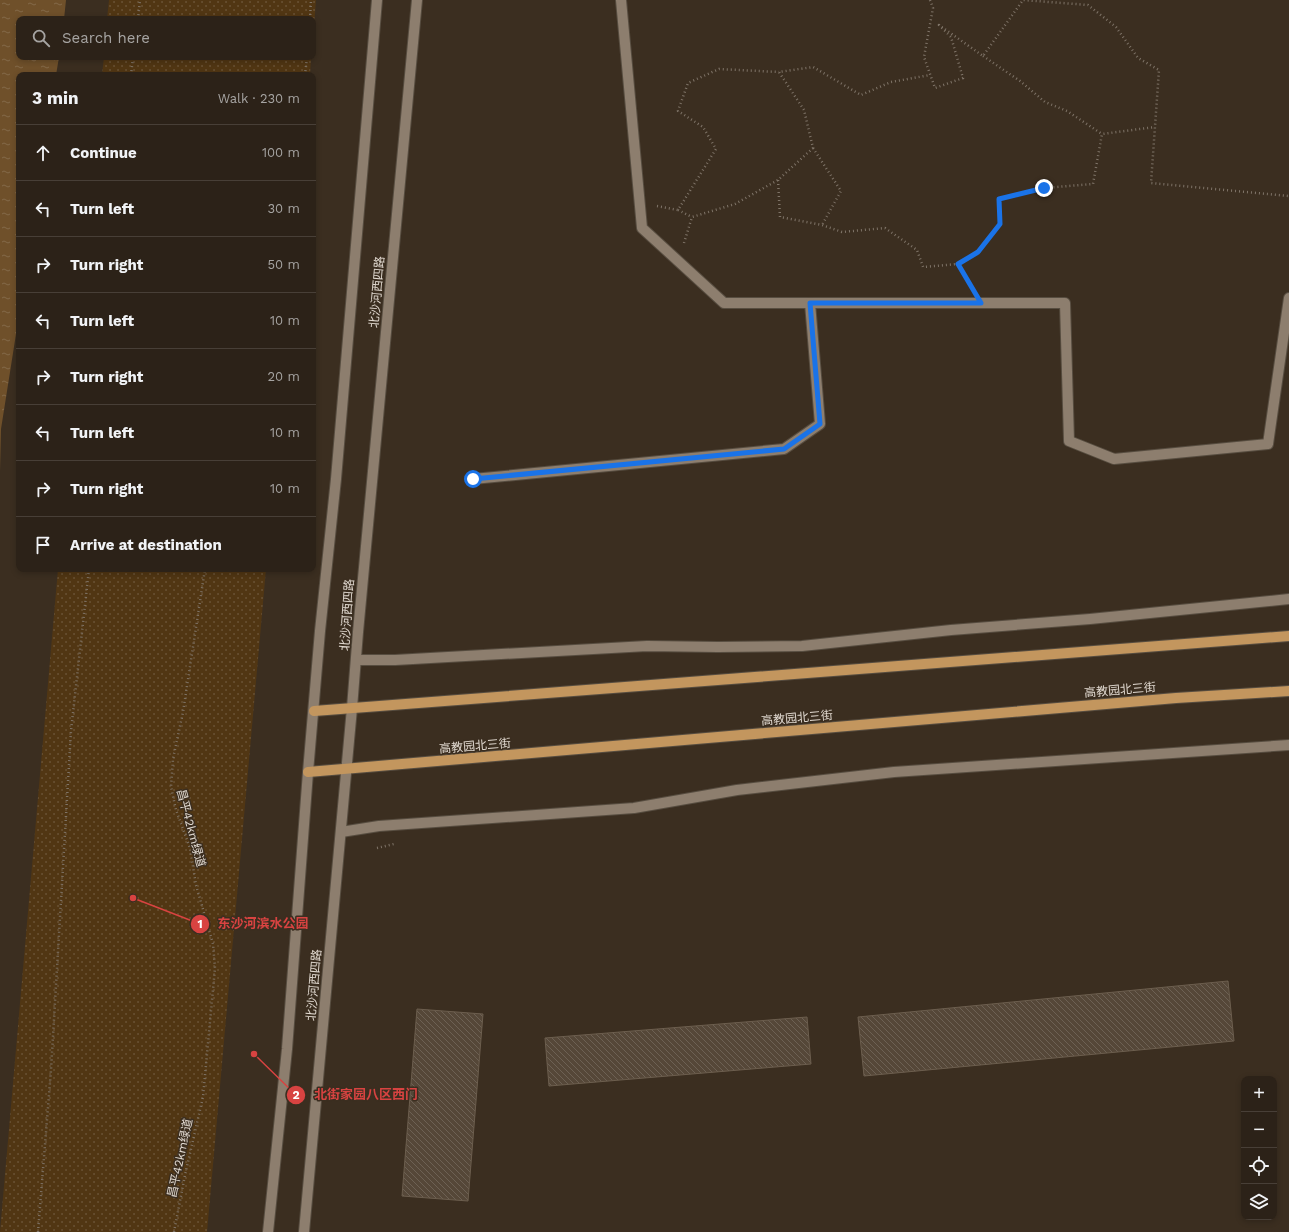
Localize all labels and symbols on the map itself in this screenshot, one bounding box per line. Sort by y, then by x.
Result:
route end [1035,179,1053,197]
street label: 北沙河西四路 [367,256,387,328]
route start [464,470,482,488]
street label: 北沙河西四路 [338,579,356,651]
street label: 高教园北三街 [1084,680,1156,700]
street label: 高教园北三街 [761,708,833,728]
street label: 高教园北三街 [439,736,511,756]
street label: 昌平42km绿道 [174,787,208,869]
callout: 东沙河滨水公园 [190,911,317,936]
text: 东沙河滨水公园 [217,916,309,931]
text: 1 [197,917,203,931]
street label: 北沙河西四路 [304,949,324,1021]
callout: 北街家园八区西门 [286,1082,426,1107]
text: 北街家园八区西门 [314,1087,418,1102]
text: 2 [292,1088,300,1102]
street label: 昌平42km绿道 [165,1117,195,1199]

